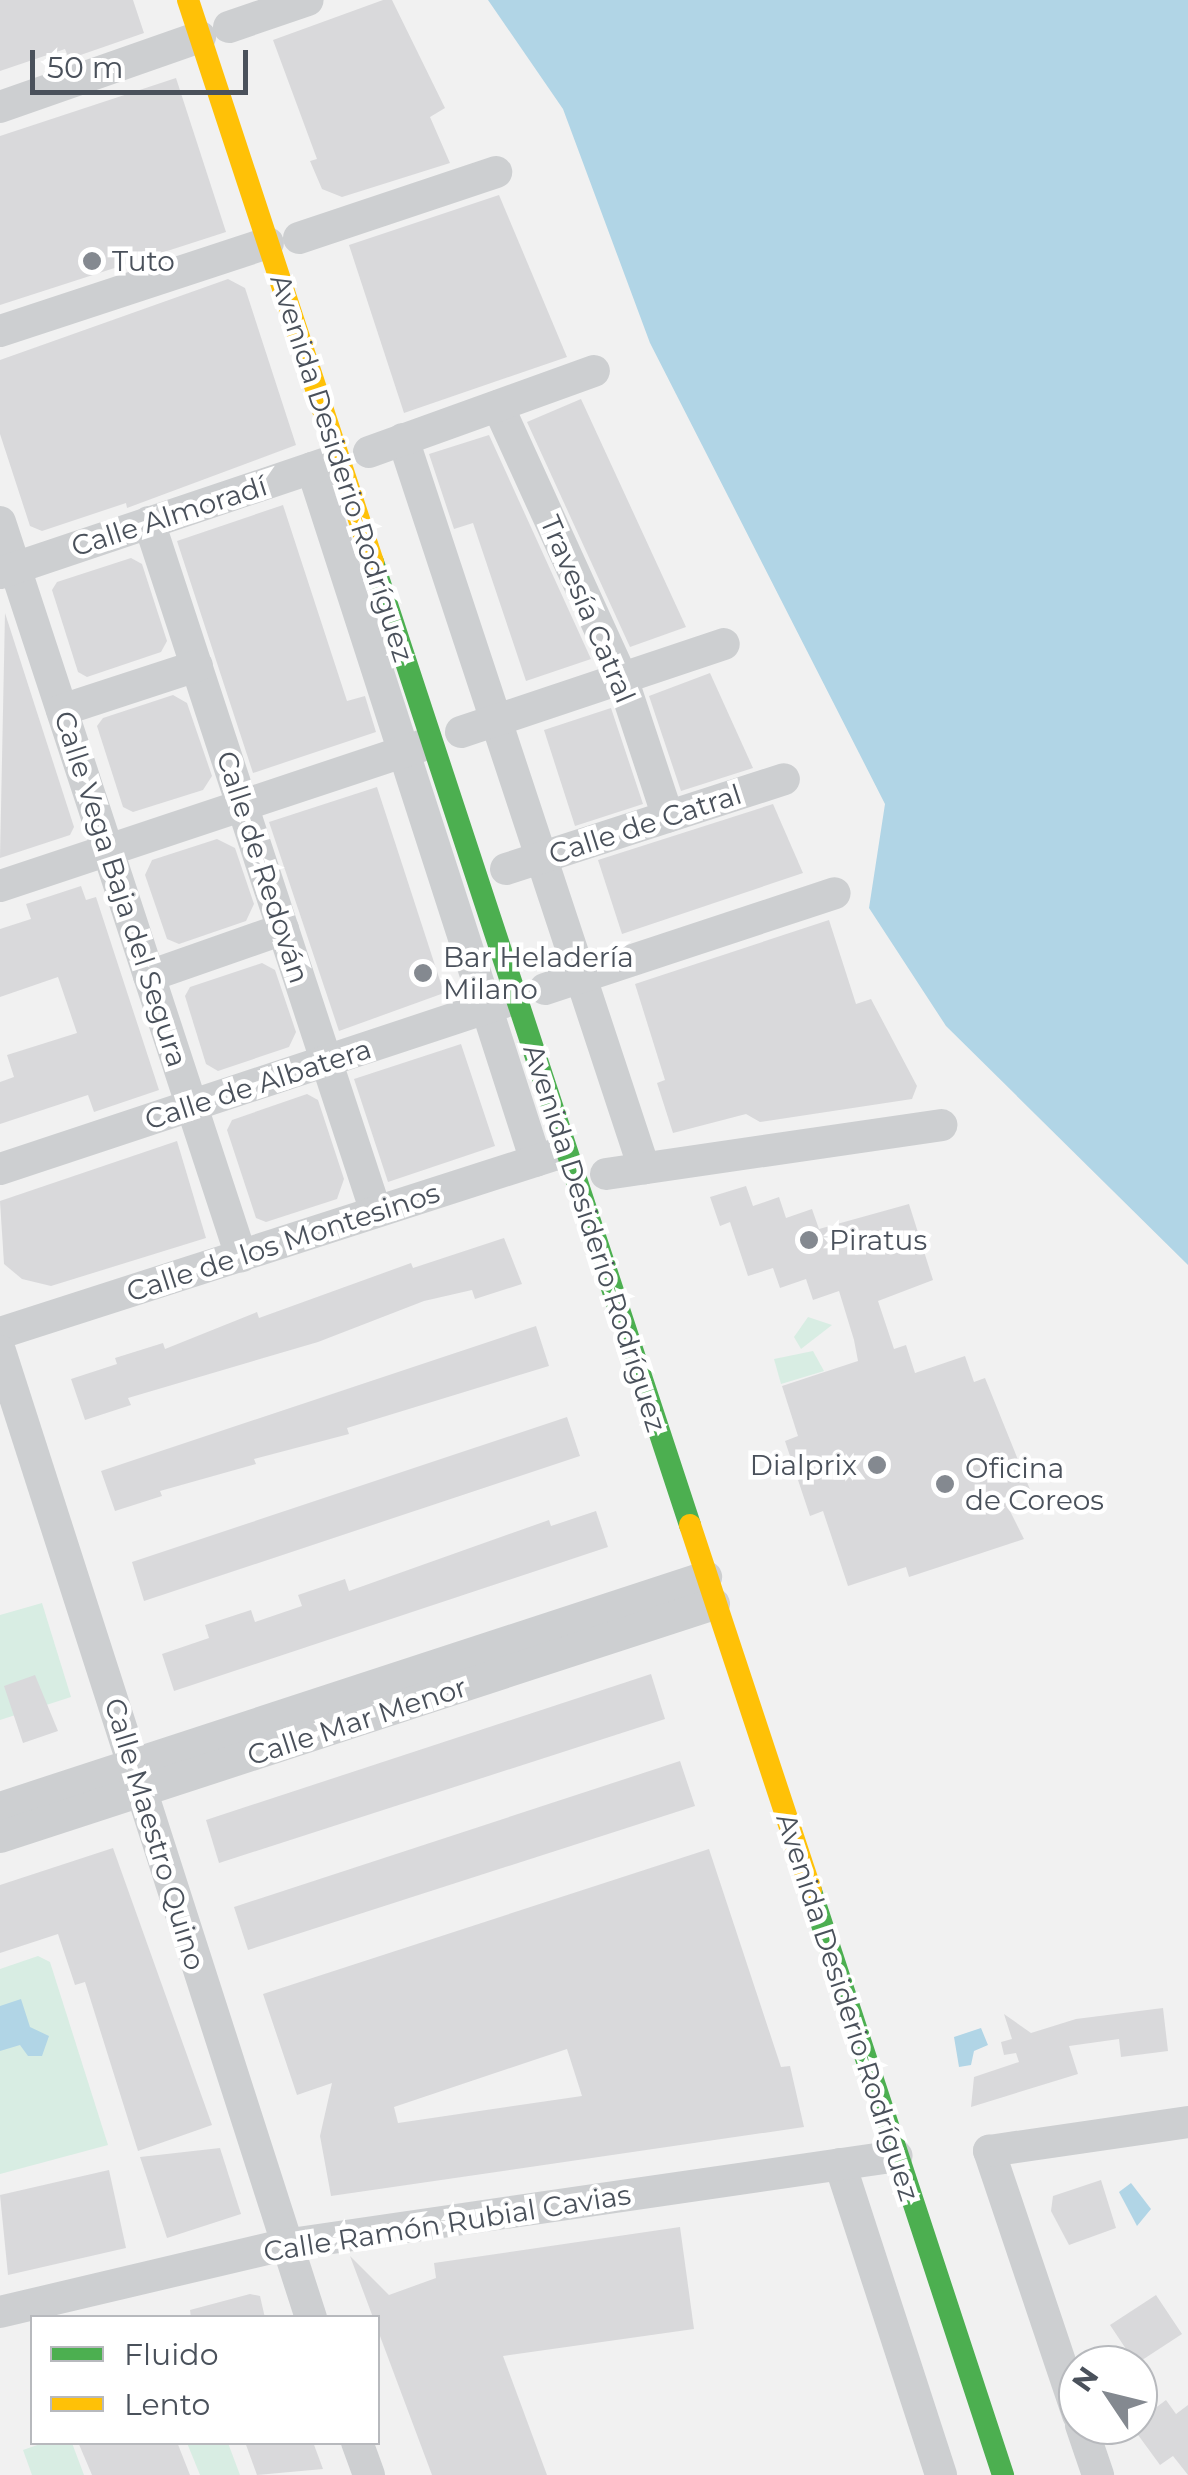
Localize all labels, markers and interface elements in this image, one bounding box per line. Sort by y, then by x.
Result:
scale bar [35,30,252,92]
text: 50 m [47,49,124,86]
place label: Tuto [112,244,175,278]
marker: Tuto [81,250,103,272]
street label: Avenida Desiderio Rodríguez [263,270,421,666]
street label: Calle Almoradí [67,469,271,563]
street label: Travesía Catral [533,510,643,708]
street label: Calle Vega Baja del Segura [48,707,194,1071]
street label: Calle de Redován [210,747,316,987]
street label: Calle de Catral [545,777,745,871]
place label: Bar Heladería Milano [443,940,634,1006]
marker: Bar Heladería Milano [412,962,434,984]
street label: Calle de Albatera [141,1032,375,1136]
street label: Avenida Desiderio Rodríguez [516,1040,674,1436]
street label: Calle de los Montesinos [122,1175,444,1309]
place label: Piratus [829,1223,927,1257]
marker: Piratus [798,1229,820,1251]
place label: Dialprix [750,1448,857,1482]
place label: Oficina de Coreos [965,1451,1104,1517]
marker: Dialprix [866,1454,888,1476]
marker: Oficina de Coreos [934,1473,956,1495]
street label: Calle Mar Menor [243,1670,471,1772]
street label: Calle Maestro Quino [98,1694,212,1974]
street label: Avenida Desiderio Rodríguez [769,1809,927,2205]
street label: Calle Ramón Rubial Cavias [261,2177,633,2269]
legend [30,2315,380,2445]
text: Fluido [124,2336,218,2373]
north arrow [1058,2345,1158,2445]
text: N [1065,2360,1105,2398]
text: Lento [124,2386,210,2423]

